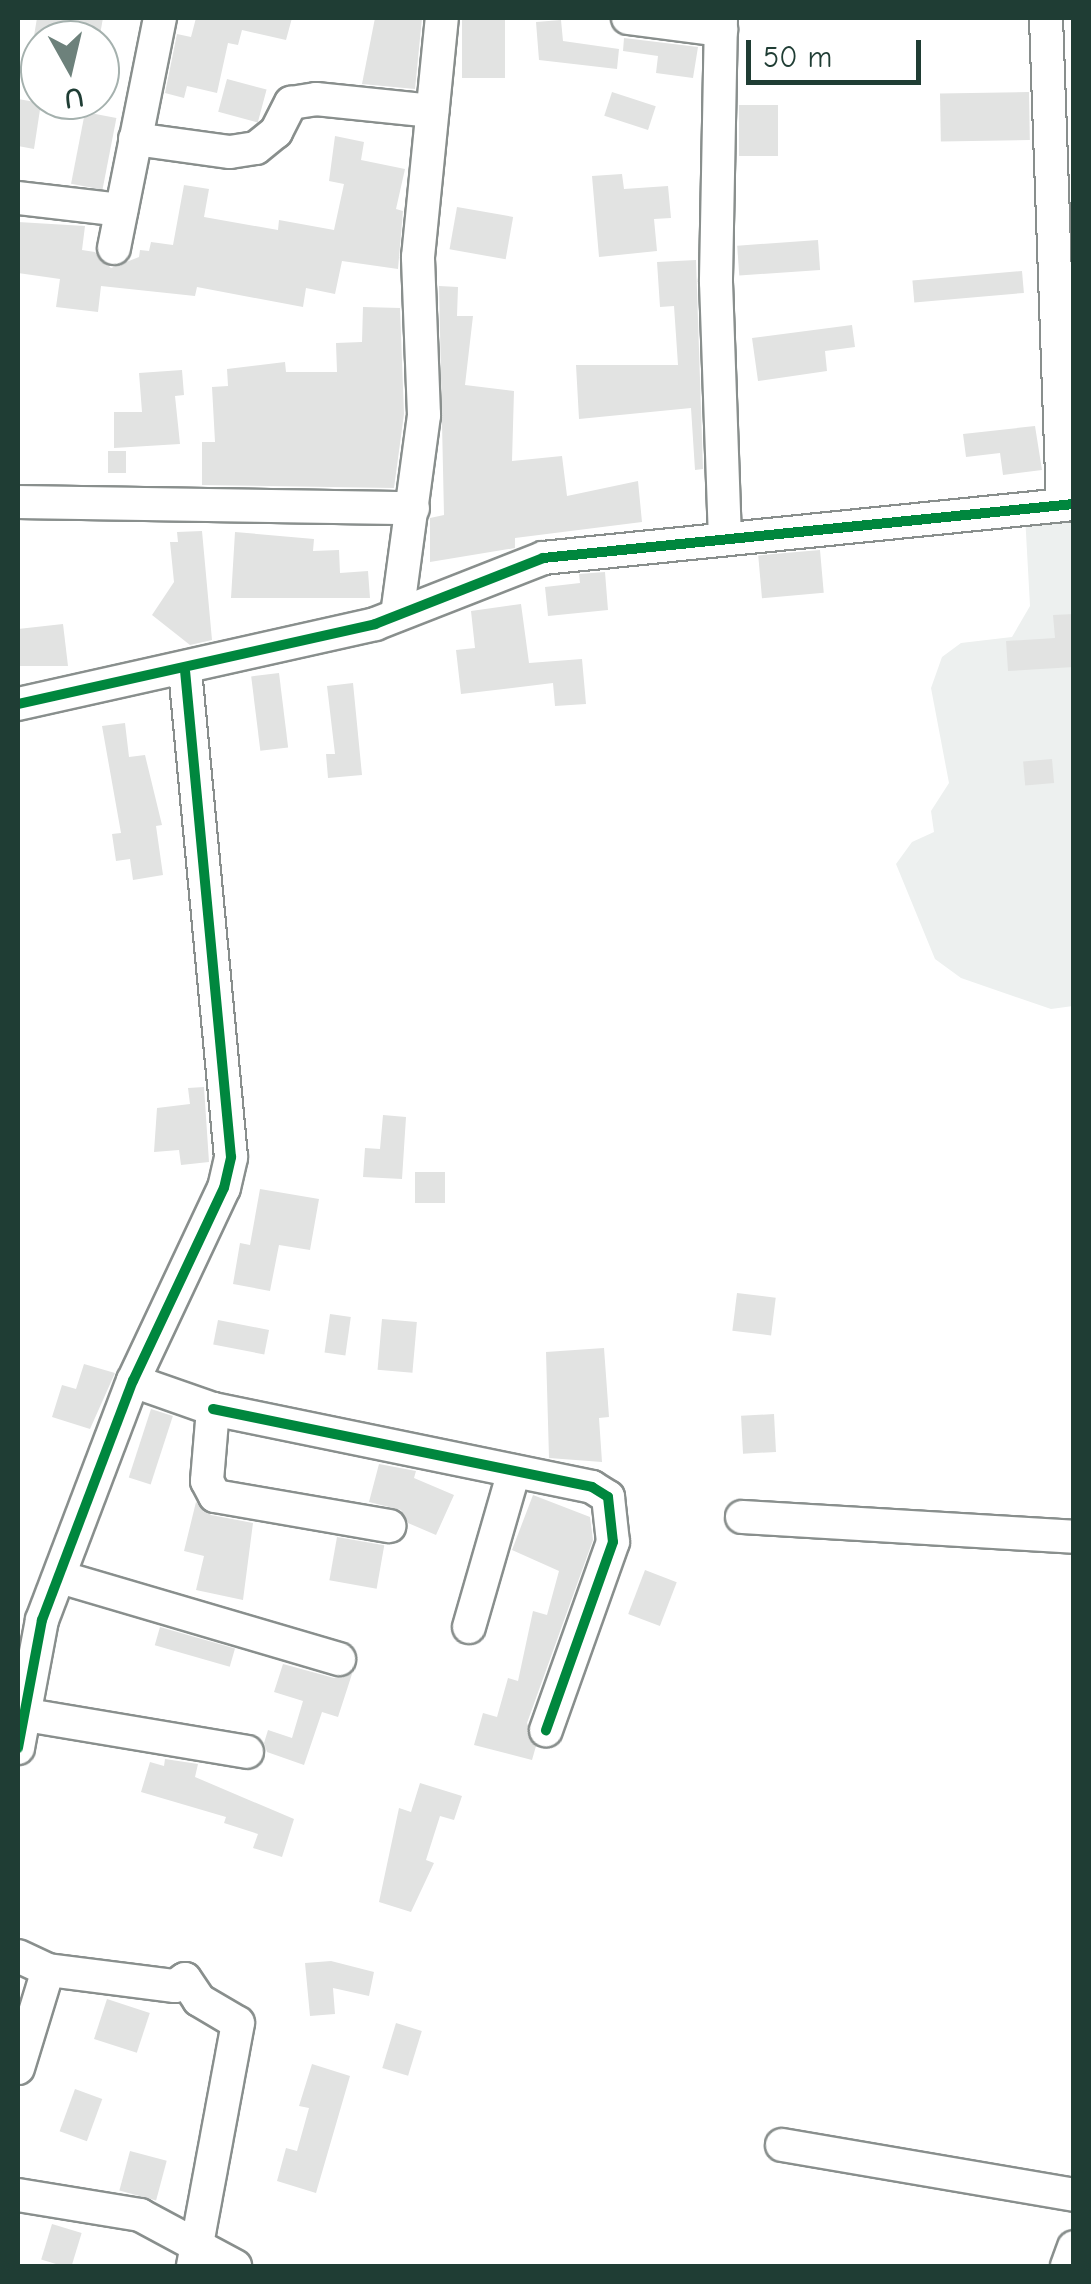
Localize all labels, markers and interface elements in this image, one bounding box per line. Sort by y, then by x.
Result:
north arrow [20,20,120,120]
scale bar [751,20,926,82]
text: 50 m [763,40,832,75]
text: U [62,81,85,115]

